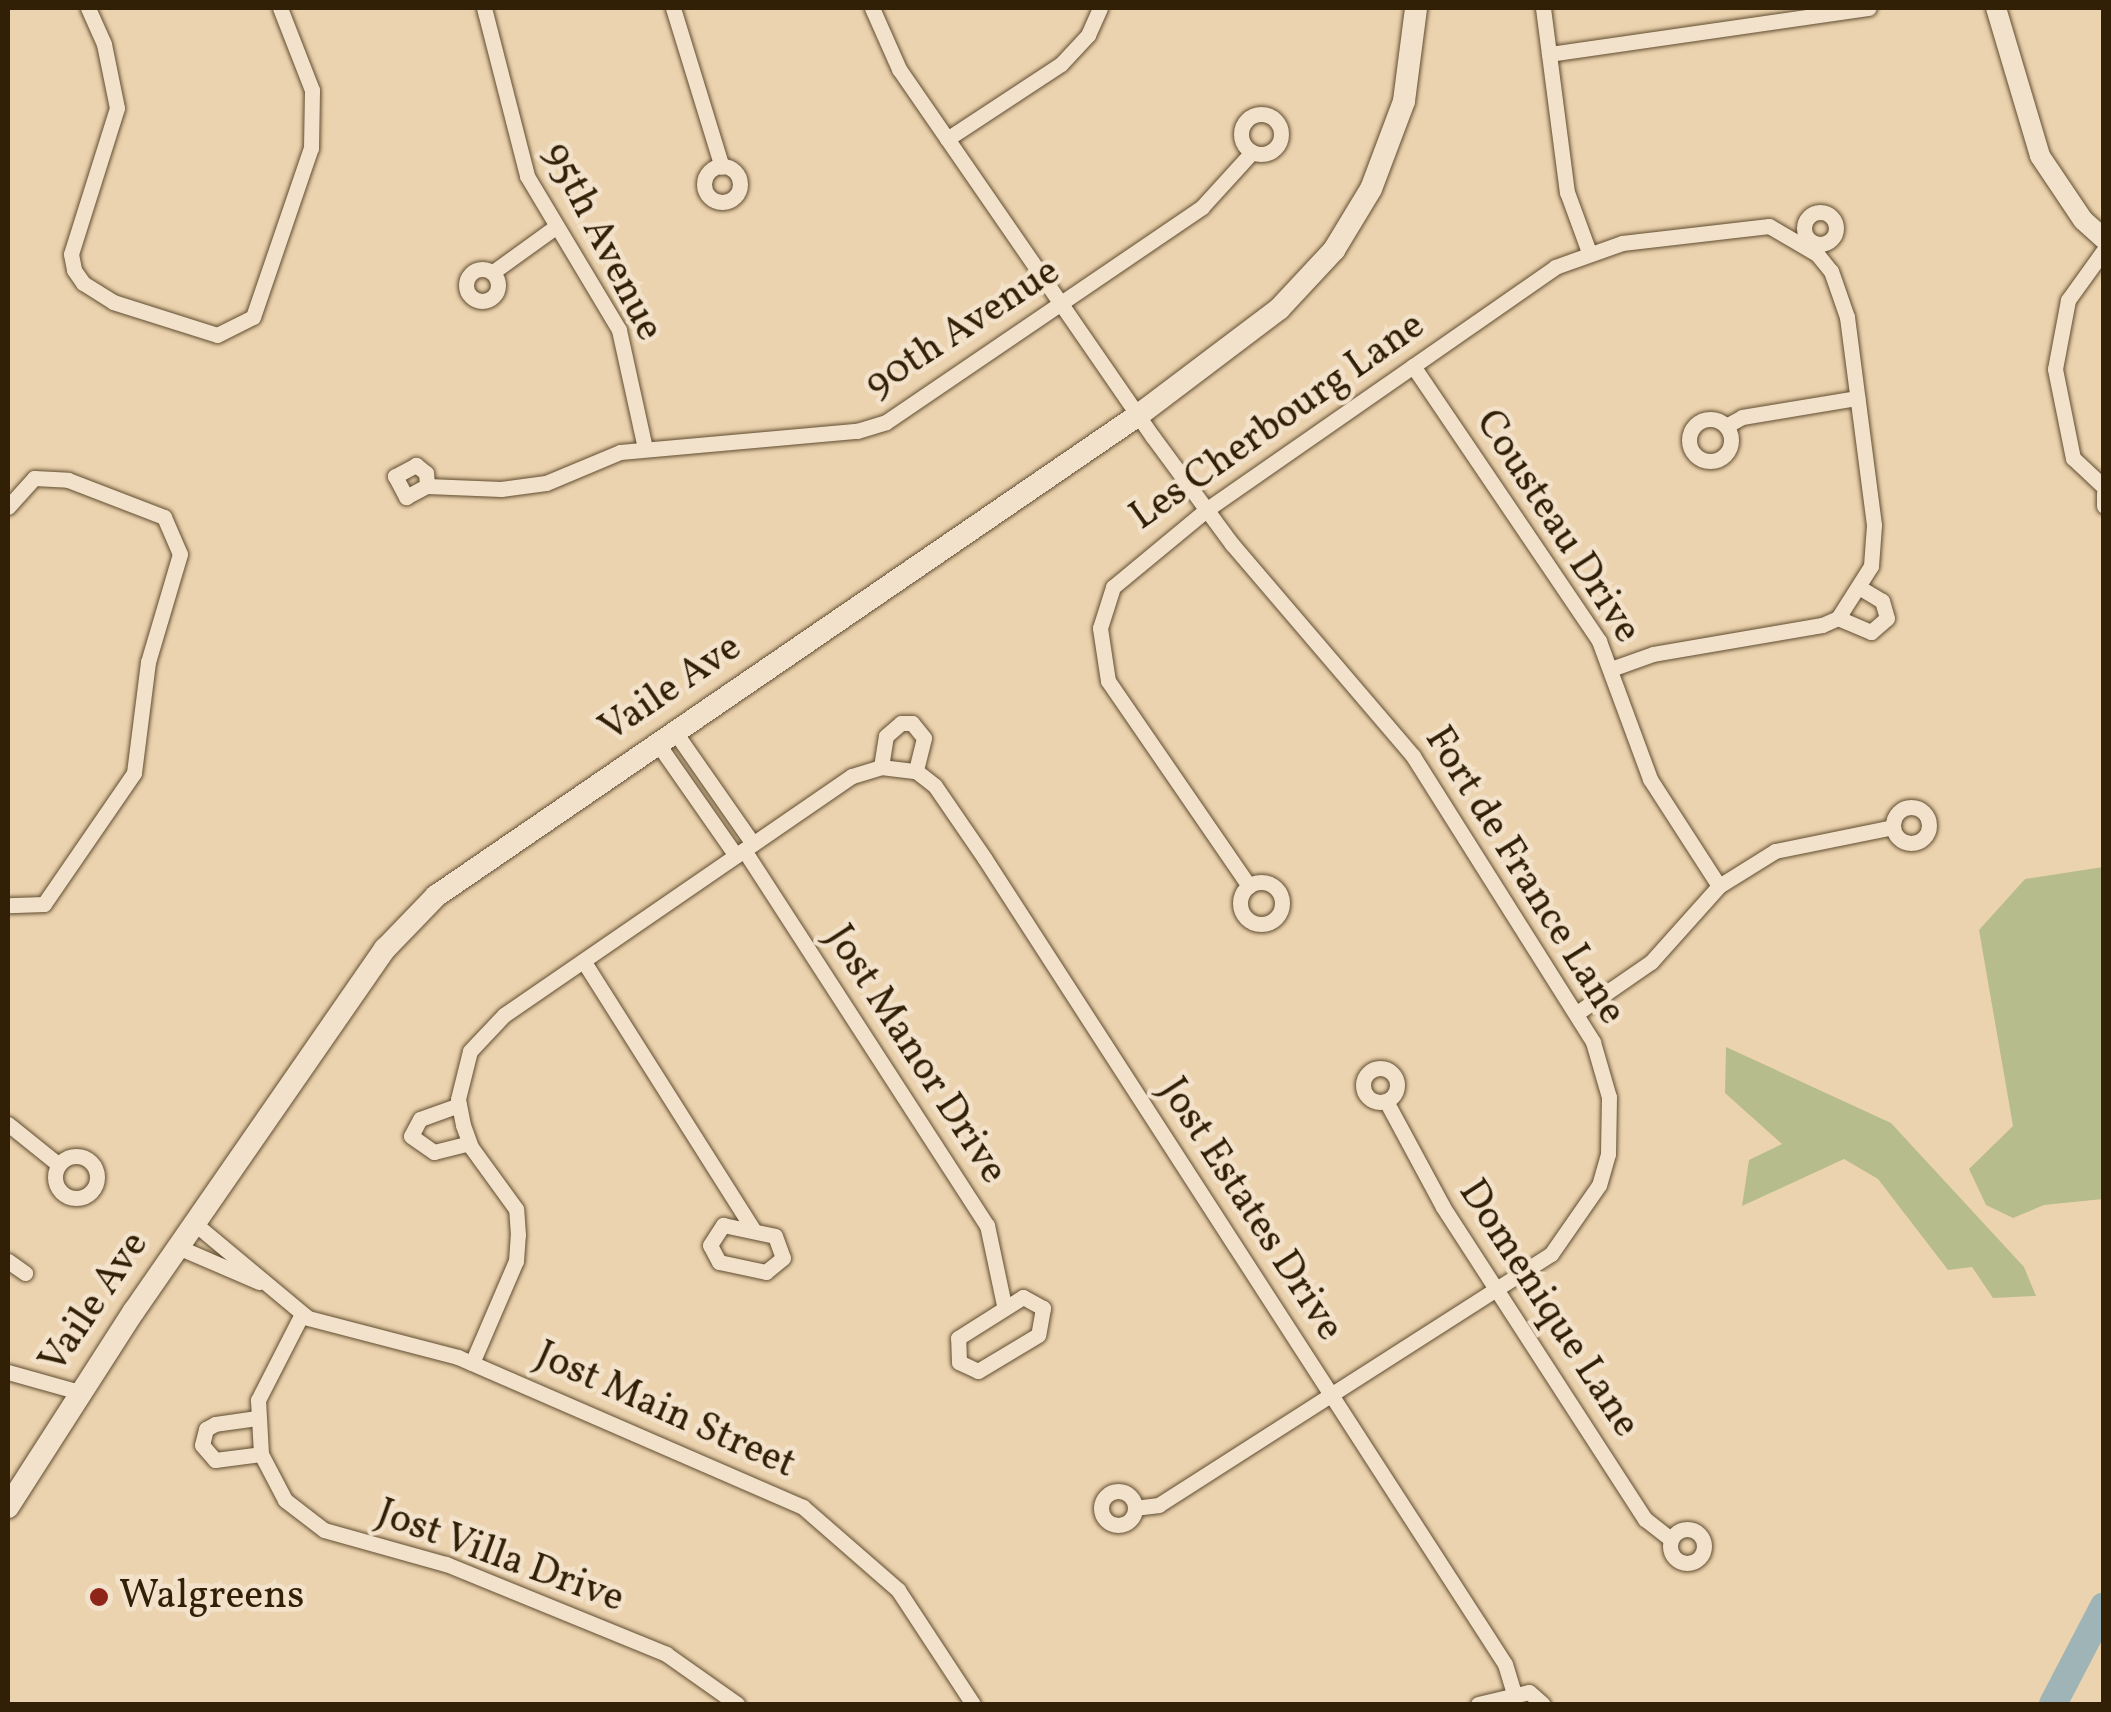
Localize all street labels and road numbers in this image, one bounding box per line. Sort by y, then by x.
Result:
street label: 95th Avenue [532,135,672,349]
street label: 90th Avenue [857,248,1069,410]
street label: Les Cherbourg Lane [1122,302,1434,542]
street label: Cousteau Drive [1464,402,1650,652]
street label: Vaile Ave [591,624,751,754]
street label: Fort de France Lane [1413,718,1635,1034]
street label: Jost Manor Drive [814,917,1016,1193]
street label: Jost Estates Drive [1147,1070,1353,1350]
street label: Domenique Lane [1447,1171,1649,1447]
street label: Vaile Ave [30,1223,160,1383]
street label: Jost Main Street [528,1332,802,1490]
street label: Jost Villa Drive [369,1490,631,1624]

